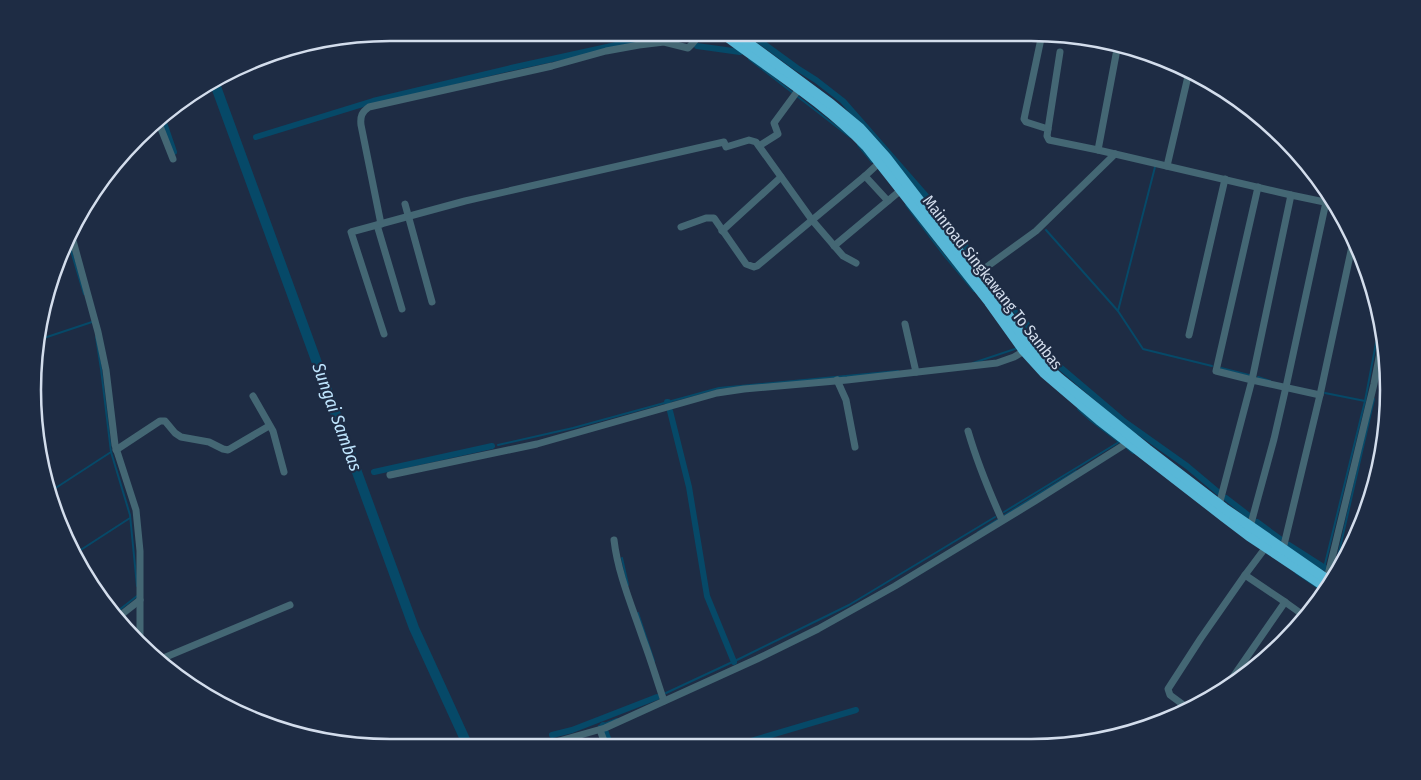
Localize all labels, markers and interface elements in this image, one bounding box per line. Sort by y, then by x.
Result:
street label: Mainroad Singkawang To Sambas [919,191,1067,373]
water label: Sungai Sambas [307,359,367,474]

